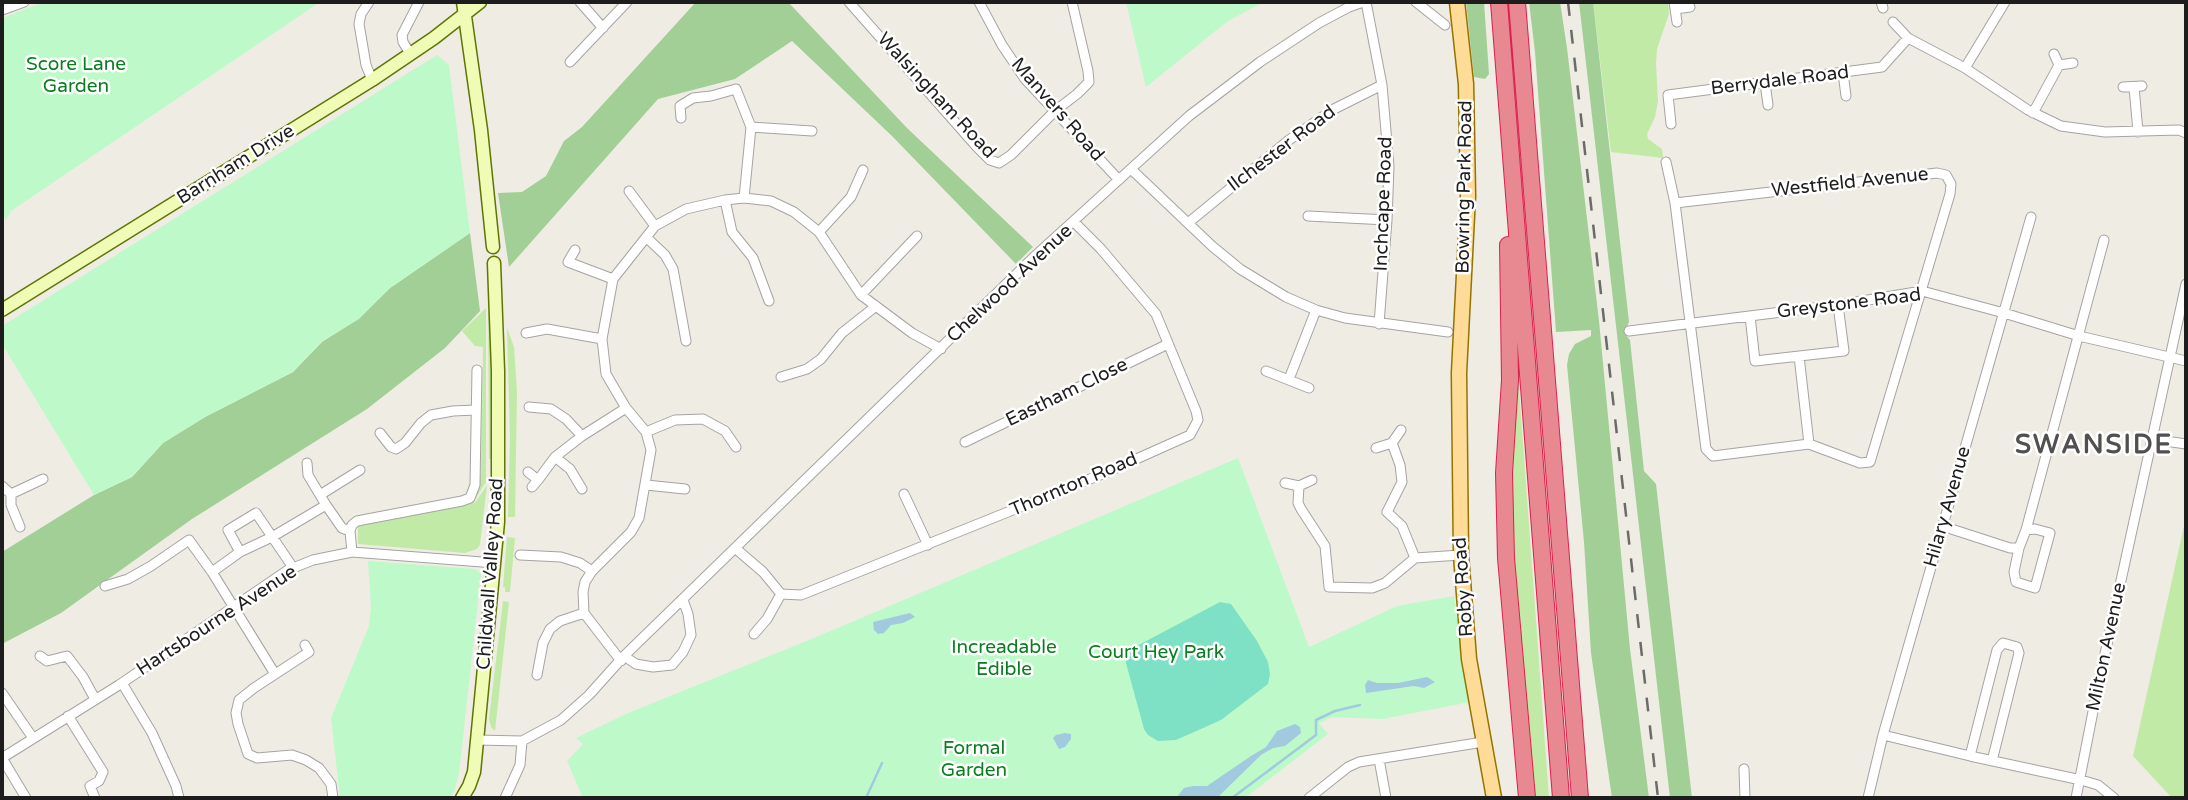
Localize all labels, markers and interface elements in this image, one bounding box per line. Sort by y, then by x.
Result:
street label: Walsingham Road [872,28,1000,164]
street label: Manvers Road [1006,53,1108,167]
park label: Score Lane Garden [26,54,126,98]
street label: Berrydale Road [1709,61,1851,101]
street label: Bowring Park Road [1452,100,1478,274]
street label: Ilchester Road [1224,101,1340,197]
street label: Barnham Drive [173,120,299,210]
street label: Inchcape Road [1370,136,1398,272]
street label: Westfield Avenue [1770,163,1930,203]
street label: Chelwood Avenue [943,220,1077,348]
street label: Greystone Road [1776,284,1922,324]
street label: Eastham Close [1002,354,1132,432]
district label: SWANSIDE [2016,430,2172,462]
street label: Hilary Avenue [1920,444,1976,570]
street label: Thornton Road [1007,448,1141,522]
street label: Childwall Valley Road [473,477,509,671]
street label: Roby Road [1449,536,1479,638]
street label: Hartsbourne Avenue [133,561,301,681]
street label: Milton Avenue [2082,581,2132,713]
park label: Increadable Edible [951,637,1057,681]
park label: Court Hey Park [1088,642,1224,664]
park label: Formal Garden [941,738,1007,782]

